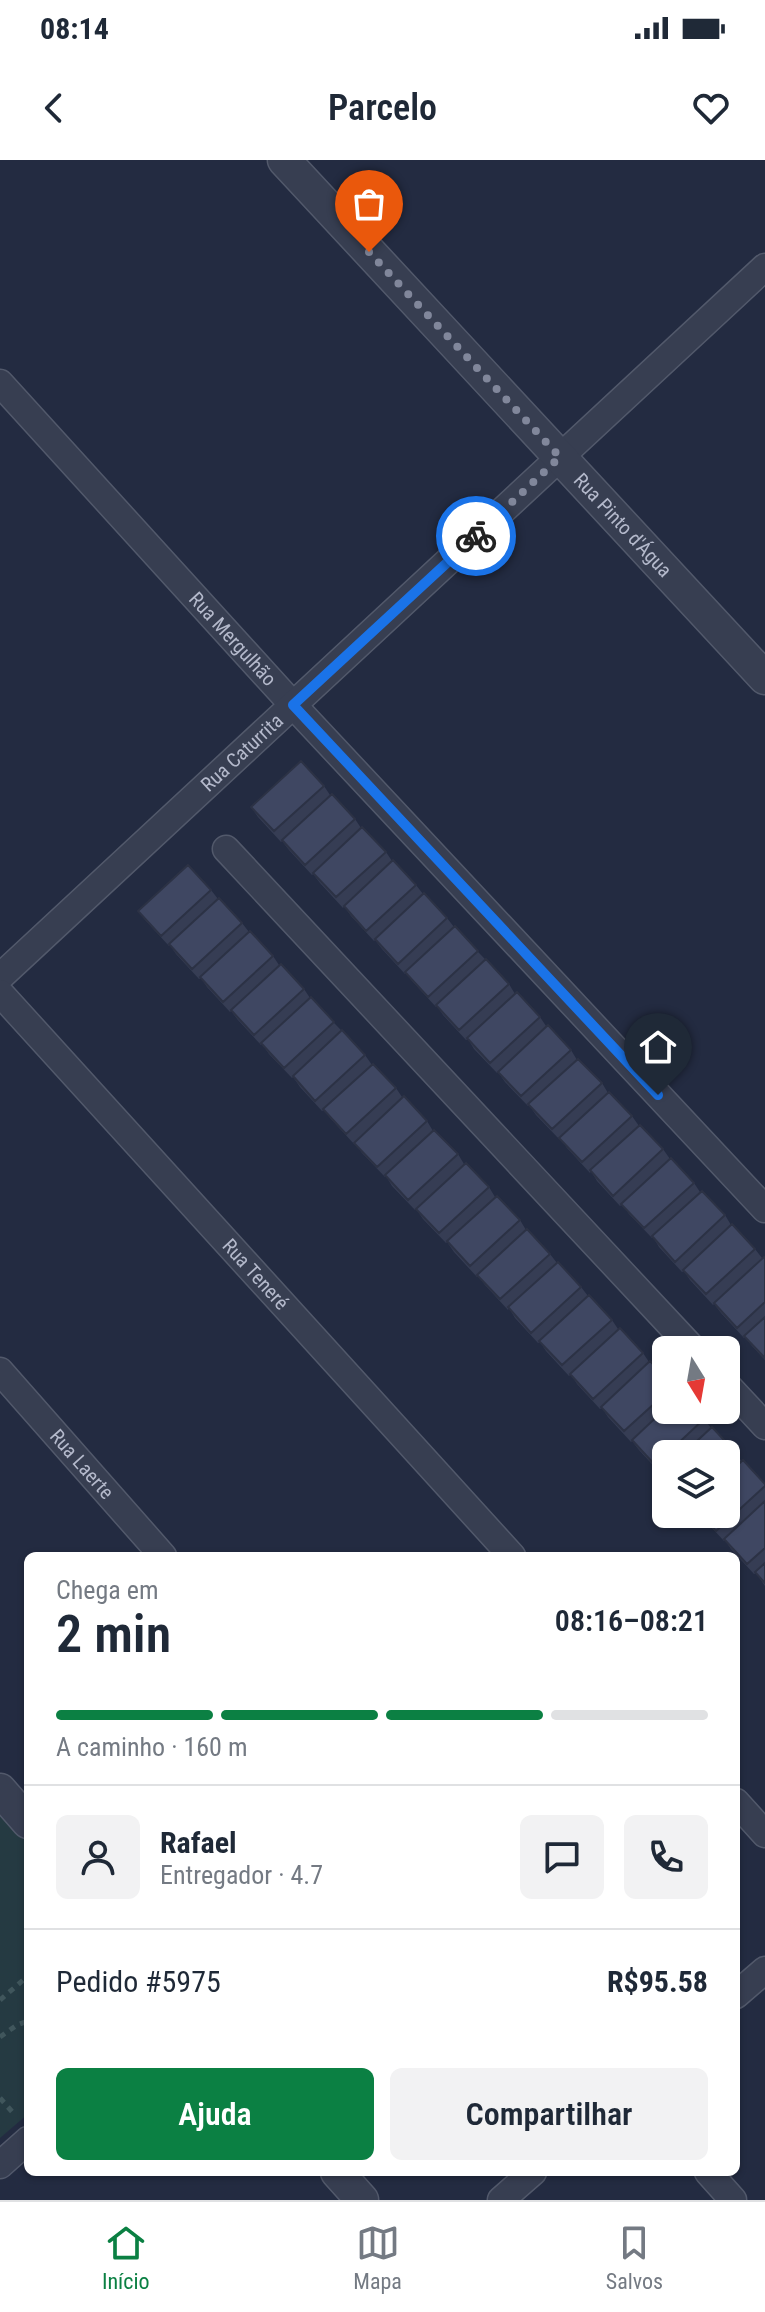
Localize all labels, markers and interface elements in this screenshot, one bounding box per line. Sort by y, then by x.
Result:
text: 08:14 [40,11,109,46]
icon: back [32,86,76,130]
icon: heart [689,86,733,130]
text: Parcelo [328,87,437,129]
pin [335,170,403,252]
icon: bag [347,182,391,226]
street label: Rua Pinto d'Água [569,468,677,582]
courier [436,496,516,576]
icon: bike [454,514,498,558]
street label: Rua Mergulhão [184,587,282,691]
street label: Rua Caturrita [196,709,288,796]
pin [624,1013,692,1095]
icon: home [636,1025,680,1069]
street label: Rua Teneré [217,1234,294,1314]
north arrow [652,1336,740,1424]
map controls [652,1336,740,1528]
street label: Rua Laerte [45,1424,119,1504]
button: layers [652,1440,740,1528]
text: Chega em [56,1575,159,1605]
text: 08:16–08:21 [555,1603,708,1638]
text: 2 min [56,1604,171,1665]
text: A caminho · 160 m [56,1732,247,1762]
button: person [56,1815,140,1899]
button: chat [520,1815,604,1899]
button: phone [624,1815,708,1899]
text: Rafael [160,1825,237,1860]
text: Entregador · 4.7 [160,1860,323,1890]
text: Pedido #5975 [56,1964,221,1999]
text: R$95.58 [607,1964,708,1999]
button: Ajuda [56,2068,374,2160]
button: Compartilhar [390,2068,708,2160]
tab: Início [102,2221,150,2294]
tab: Mapa [353,2221,402,2294]
tab: Salvos [606,2221,663,2294]

